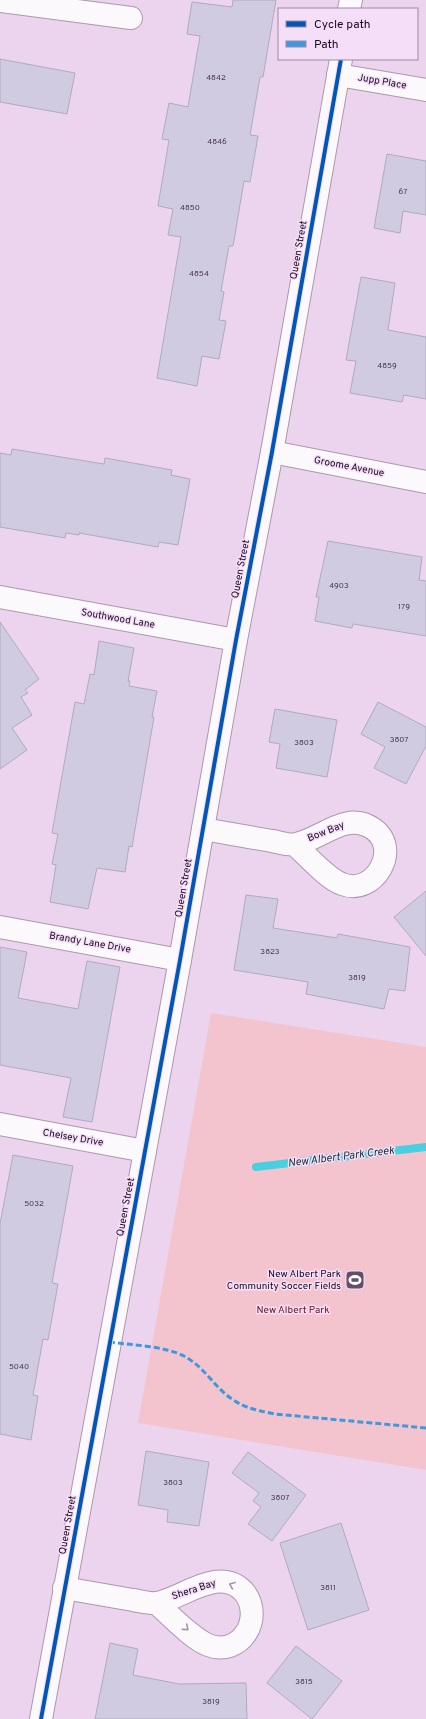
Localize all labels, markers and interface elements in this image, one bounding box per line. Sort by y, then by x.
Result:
legend [278,8,418,60]
text: Cycle path [314,17,371,33]
text: Path [314,37,339,53]
street label: Jupp Place [356,71,408,93]
house number: 4842 [206,73,226,83]
house number: 4846 [207,137,227,147]
house number: 67 [399,187,407,197]
house number: 4850 [180,203,200,213]
street label: Queen Street [287,219,311,280]
house number: 4854 [189,269,209,279]
house number: 4859 [377,361,397,371]
street label: Groome Avenue [313,454,385,480]
street label: Queen Street [229,538,253,599]
house number: 4903 [329,581,349,591]
house number: 179 [398,602,410,612]
street label: Southwood Lane [80,606,156,632]
house number: 3807 [390,735,408,745]
house number: 3803 [294,738,314,748]
street label: Bow Bay [306,819,346,845]
street label: Queen Street [172,857,196,918]
street label: Brandy Lane Drive [48,929,132,957]
house number: 3823 [260,947,280,957]
house number: 3819 [348,973,366,983]
street label: Chelsey Drive [42,1126,104,1150]
water label: New Albert Park Creek [287,1143,395,1170]
street label: Queen Street [114,1176,138,1237]
house number: 5032 [24,1199,44,1209]
place label: New Albert Park Community Soccer Fields [227,1268,341,1293]
sports icon: New Albert Park Community Soccer Fields [344,1269,366,1291]
park label: New Albert Park [257,1304,329,1317]
house number: 5040 [9,1362,29,1372]
house number: 3803 [163,1478,183,1488]
house number: 3807 [271,1493,289,1503]
street label: Queen Street [56,1494,80,1555]
street label: Shera Bay [170,1577,218,1603]
one-way arrow [228,1581,235,1589]
house number: 3811 [320,1583,336,1593]
one-way arrow [181,1624,188,1631]
house number: 3815 [295,1677,313,1687]
house number: 3819 [202,1697,220,1707]

